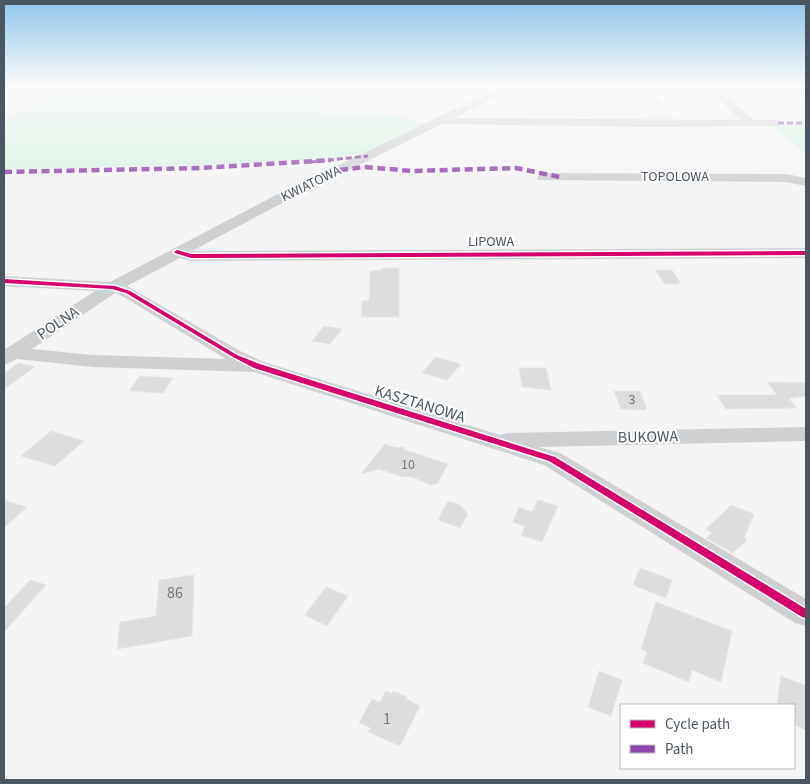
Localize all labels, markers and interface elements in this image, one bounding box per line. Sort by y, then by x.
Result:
street label: KWIATOWA [278,161,345,207]
street label: TOPOLOWA [641,167,709,187]
street label: LIPOWA [468,232,515,252]
street label: POLNA [33,301,84,345]
street label: KASZTANOWA [372,380,468,428]
house number: 3 [629,390,636,410]
street label: BUKOWA [618,425,679,449]
house number: 10 [401,455,415,475]
house number: 86 [167,582,183,604]
legend [620,704,795,769]
house number: 1 [383,708,391,730]
text: Cycle path [665,714,730,735]
text: Path [665,739,693,760]

